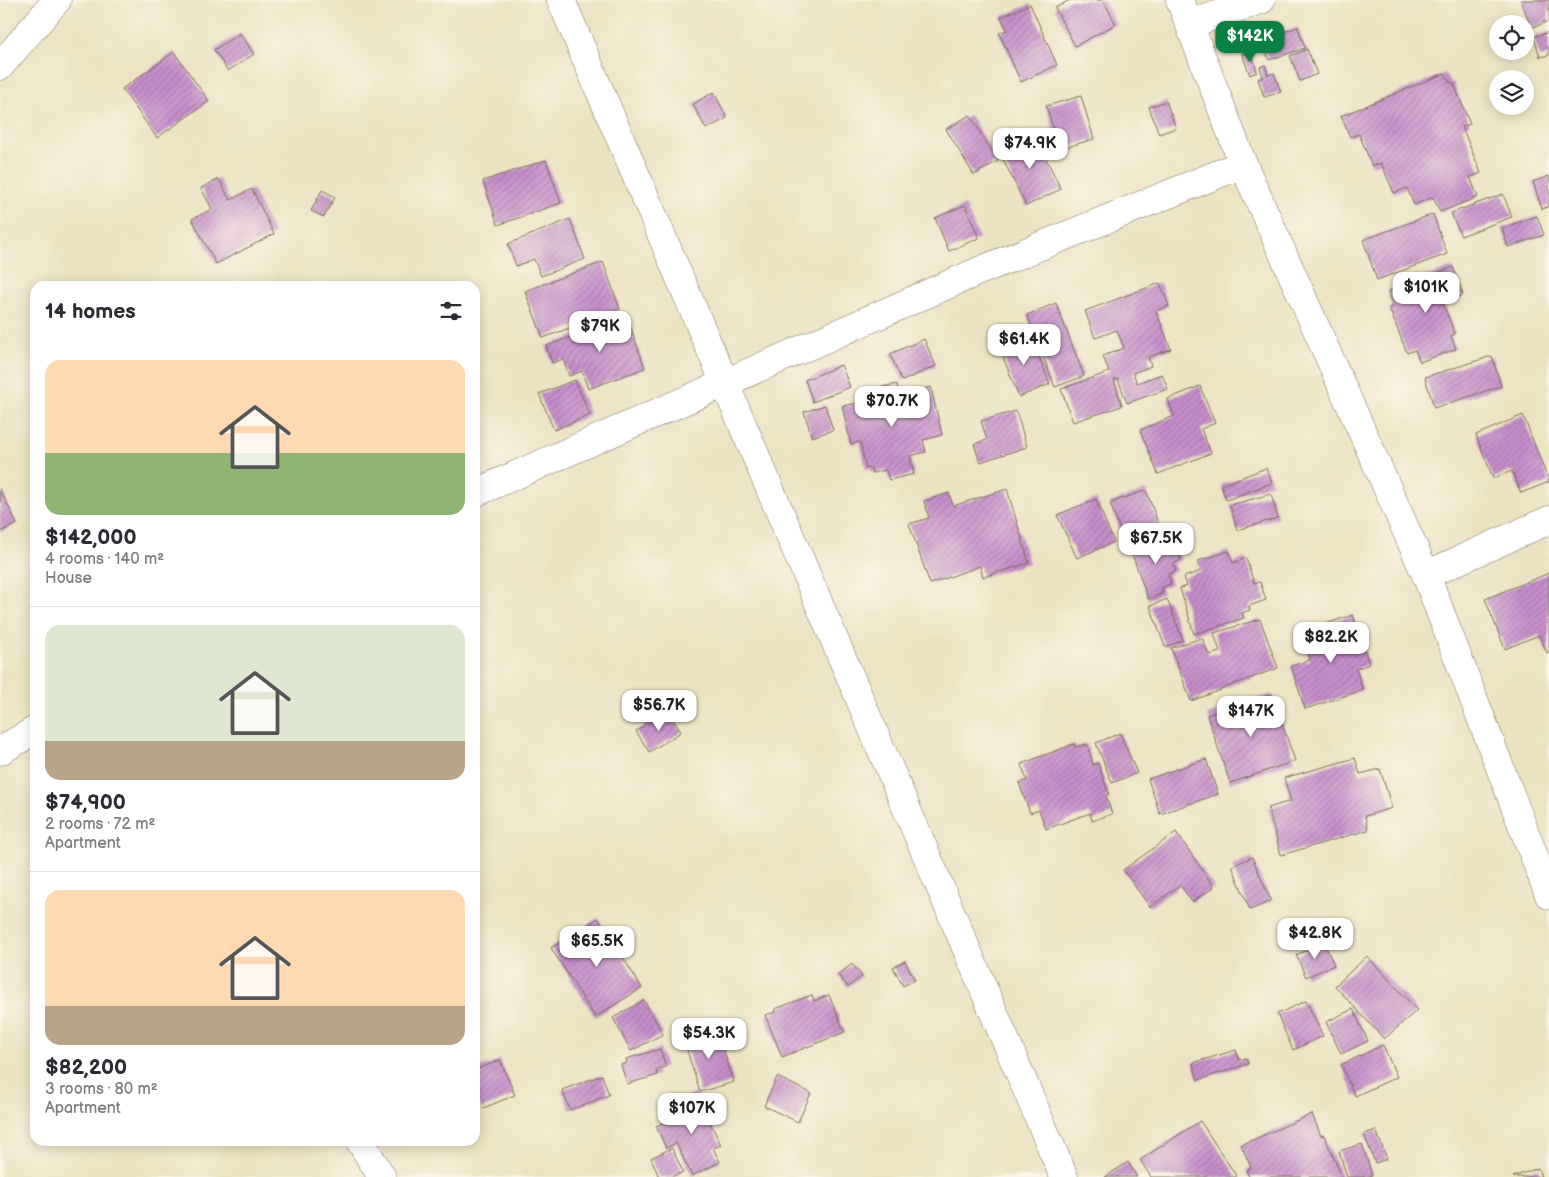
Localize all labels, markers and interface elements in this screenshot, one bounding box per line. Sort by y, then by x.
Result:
map controls [1489,15,1534,115]
button: locate [1489,15,1534,60]
pin: $142K [1215,20,1285,63]
text: $142K [1226,27,1274,46]
button: layers [1489,70,1534,115]
pin: $74.9K [989,128,1071,170]
text: $74.9K [1004,134,1056,153]
pin: $101K [1391,272,1461,314]
text: $101K [1404,278,1448,297]
icon: filters [437,297,465,325]
text: 14 homes [45,299,136,324]
pin: $79K [570,310,630,353]
text: $79K [580,317,620,336]
pin: $61.4K [983,324,1065,366]
text: $61.4K [999,330,1049,349]
pin: $70.7K [851,386,933,428]
icon: home [210,392,300,482]
text: $70.7K [866,392,918,411]
pin: $67.5K [1115,522,1197,565]
text: $142,000 [45,525,137,550]
text: $67.5K [1130,529,1182,548]
text: 4 rooms · 140 m² [45,550,164,569]
text: House [45,569,92,588]
pin: $82.2K [1290,622,1372,664]
text: $82.2K [1304,628,1358,647]
icon: home [210,658,300,748]
pin: $56.7K [618,690,700,732]
text: $56.7K [633,696,685,715]
pin: $147K [1216,696,1286,738]
text: $147K [1228,702,1274,721]
text: $74,900 [45,790,126,815]
text: 2 rooms · 72 m² [45,815,155,834]
text: Apartment [45,834,121,853]
pin: $42.8K [1274,918,1356,960]
icon: home [210,923,300,1013]
text: $42.8K [1288,924,1342,943]
pin: $65.5K [556,926,638,968]
text: $65.5K [570,932,624,951]
pin: $54.3K [668,1018,750,1060]
text: $54.3K [683,1024,735,1043]
text: $82,200 [45,1055,127,1080]
text: 3 rooms · 80 m² [45,1080,158,1099]
pin: $107K [657,1092,727,1135]
text: Apartment [45,1099,121,1118]
text: $107K [669,1099,715,1118]

